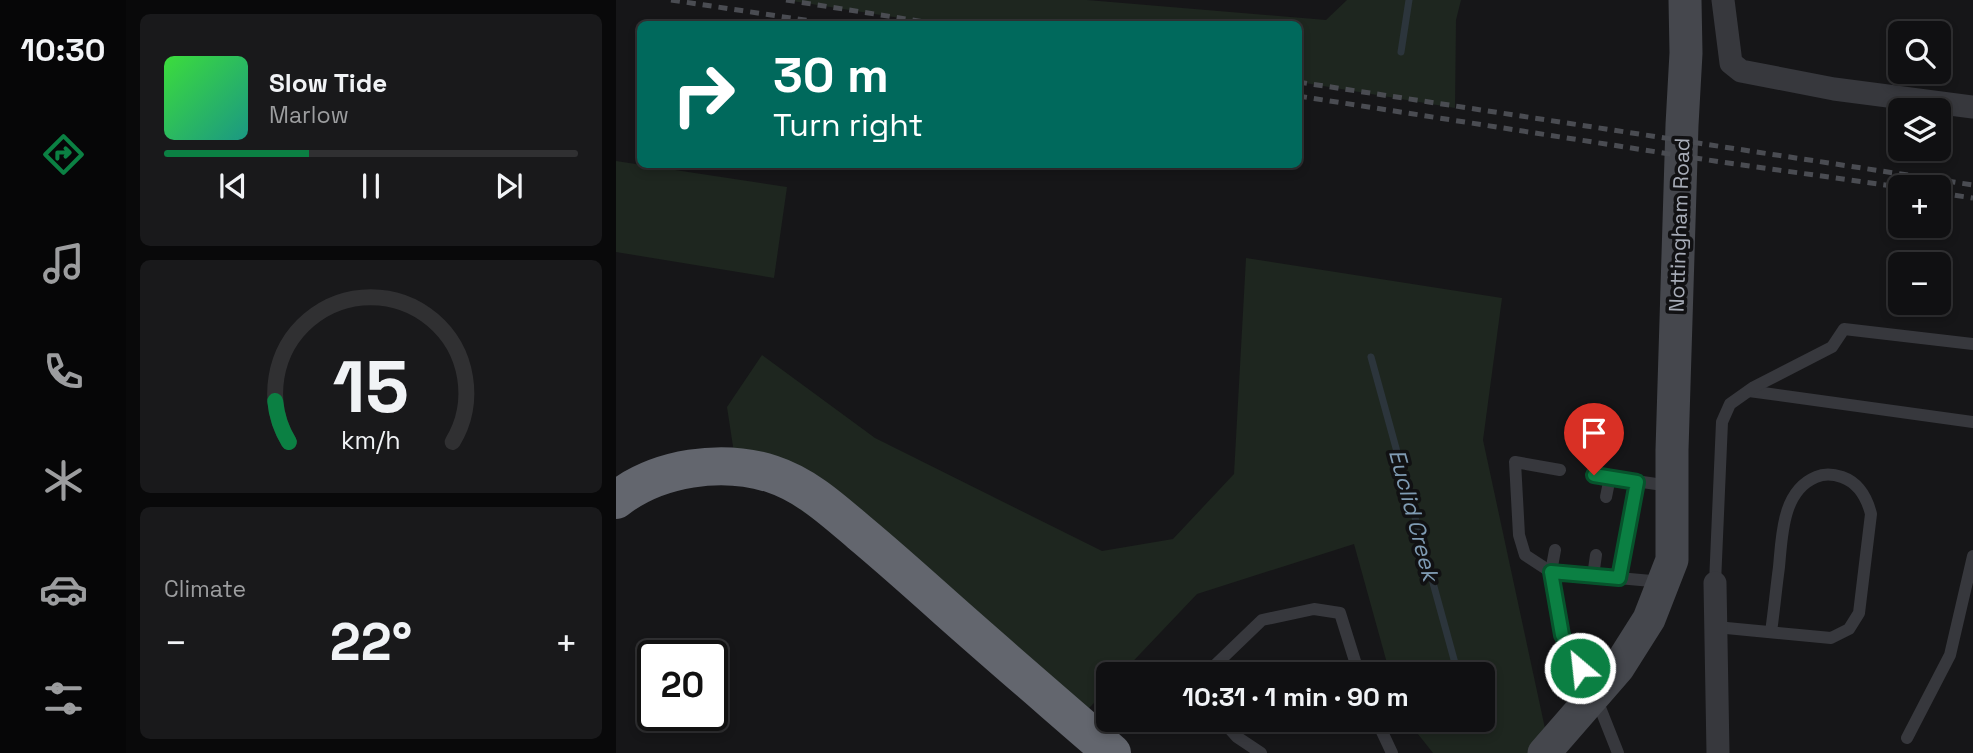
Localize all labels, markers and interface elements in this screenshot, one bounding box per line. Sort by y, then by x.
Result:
map controls [1888,21,1951,315]
button: search [1888,21,1951,84]
text: 10:30 [21,30,105,70]
text: 30 m [773,44,889,106]
icon: right [658,49,749,140]
text: Slow Tide [269,66,387,100]
button: layers [1888,98,1951,161]
text: Marlow [269,100,349,130]
text: Turn right [773,105,923,145]
icon: directions [39,130,88,179]
street label: Nottingham Road [1662,137,1696,313]
icon: previous [214,167,252,205]
icon: pause [352,167,390,205]
icon: next [490,167,528,205]
button: + [1888,175,1951,238]
icon: music [39,239,88,288]
button: − [1888,252,1951,315]
text: 15 [333,341,409,434]
icon: phone [39,347,88,396]
pin [1564,403,1624,475]
icon: arrive [1575,414,1613,452]
text: km/h [341,424,401,456]
water label: Euclid Creek [1382,446,1447,587]
icon: climate [39,456,88,505]
icon: car [39,565,88,614]
text: Climate [164,574,246,604]
text: 22° [330,609,412,675]
text: − [164,619,188,667]
text: + [554,619,578,667]
position arrow [1543,631,1617,705]
speed limit sign: 20 [637,640,728,731]
icon: filters [39,674,88,723]
text: 10:31 · 1 min · 90 m [1182,680,1409,714]

